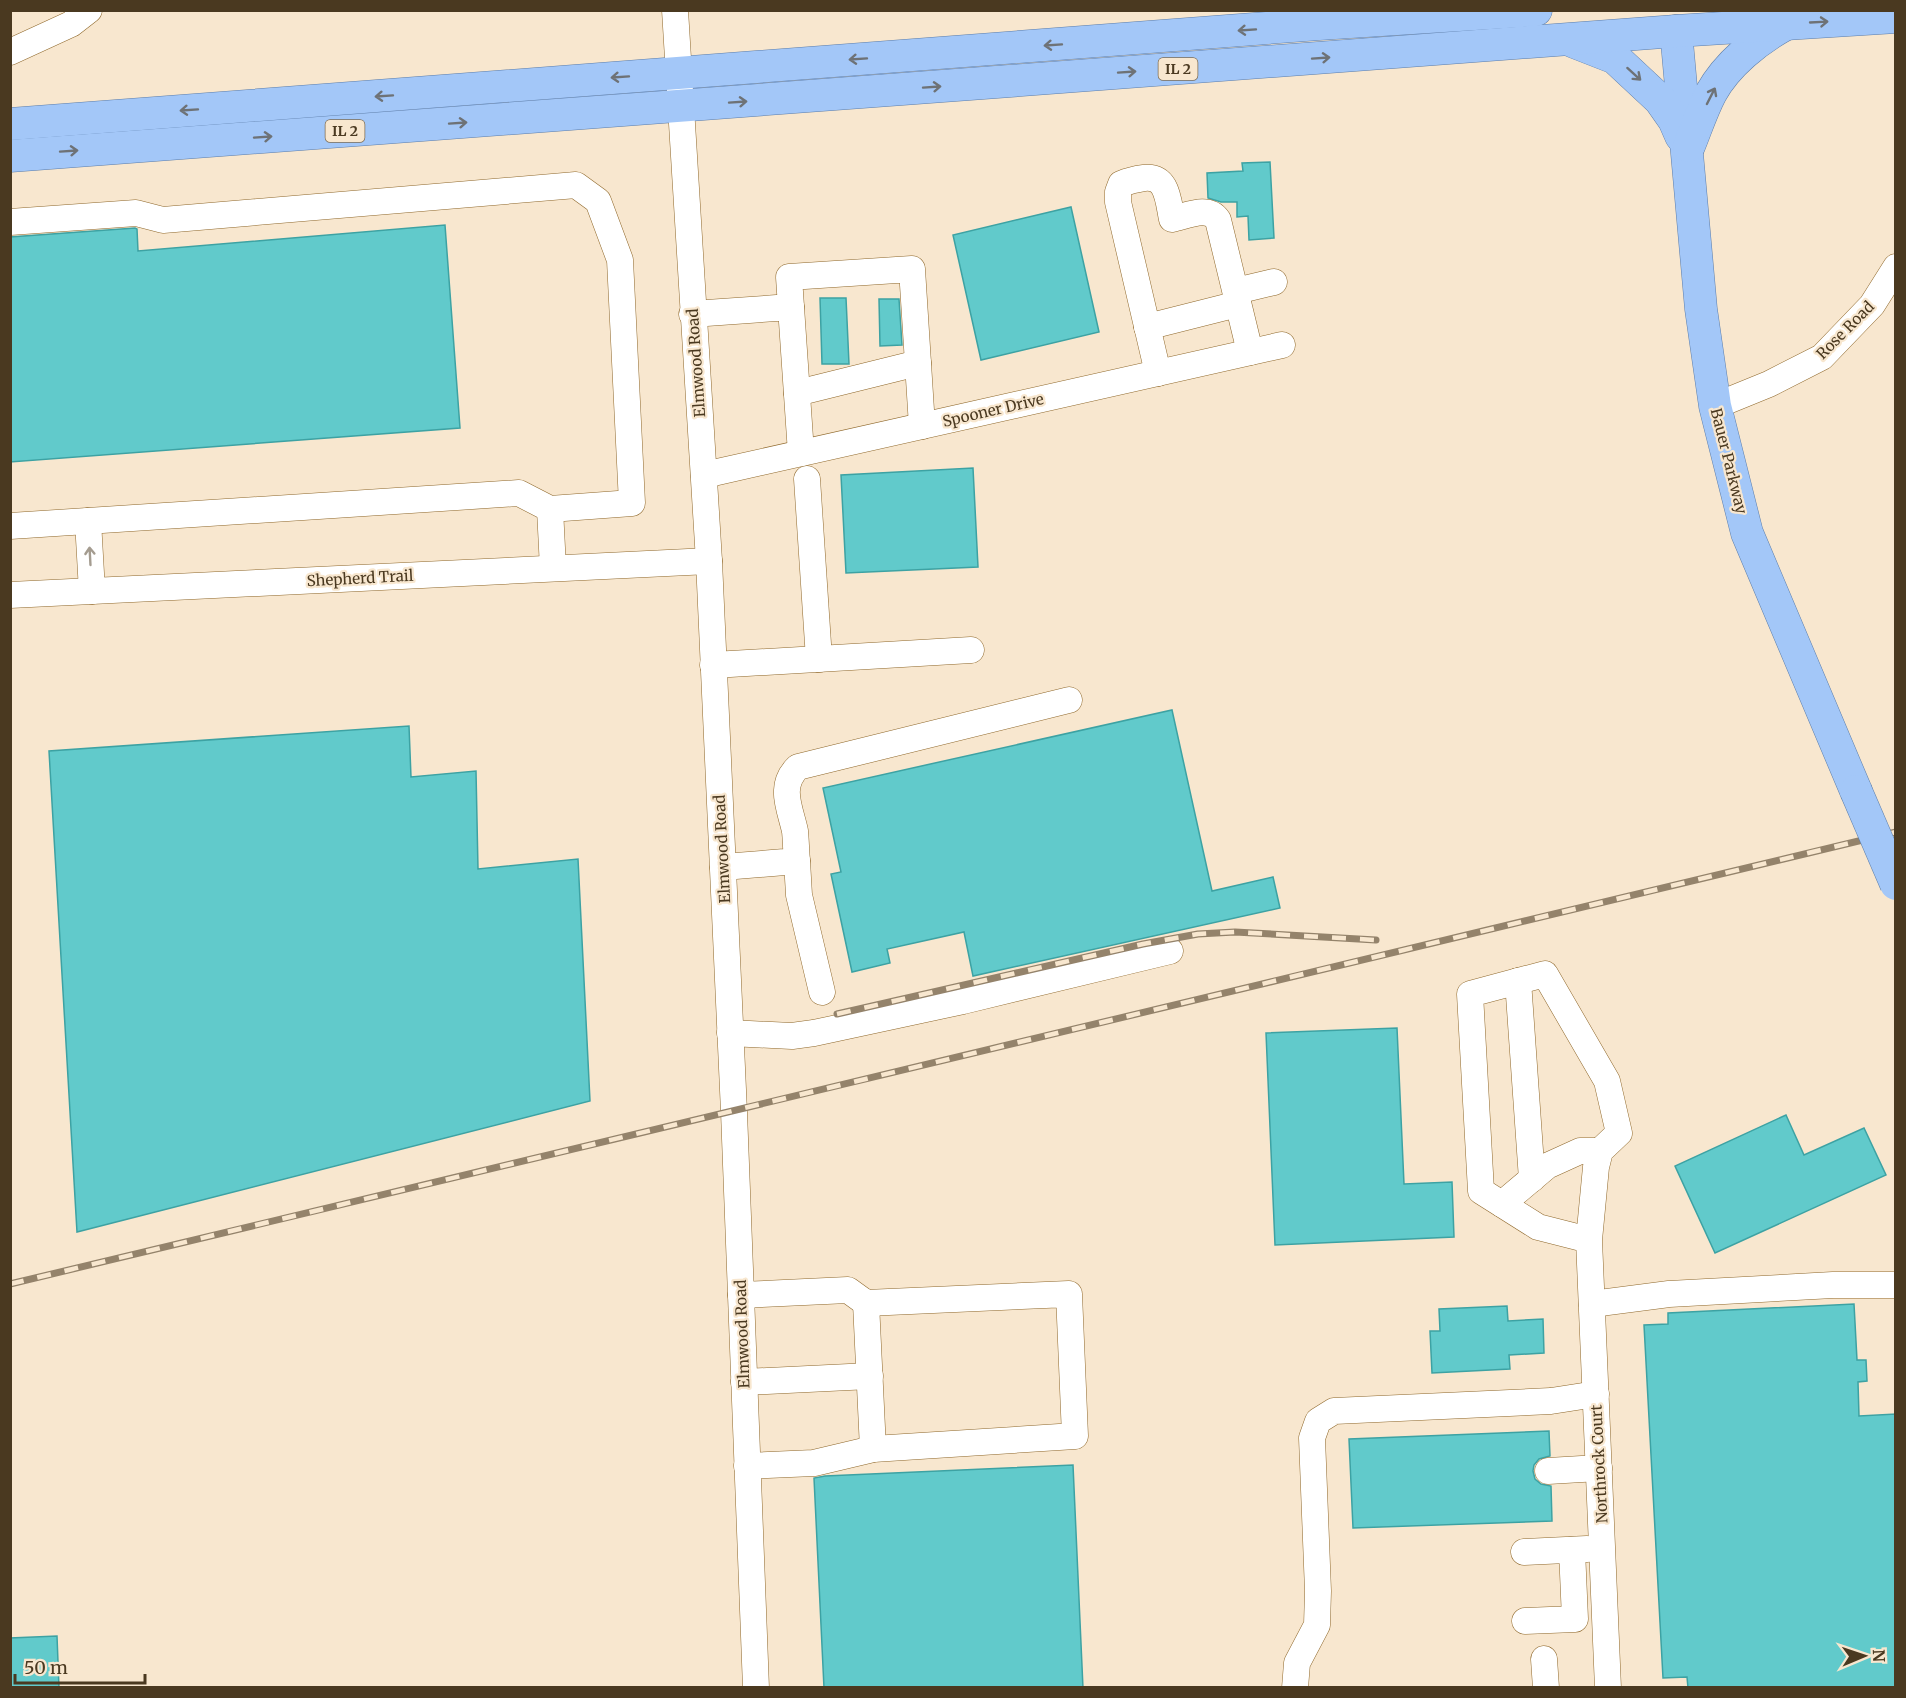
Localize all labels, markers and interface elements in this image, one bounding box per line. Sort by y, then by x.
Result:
one-way arrow [1808,16,1828,27]
one-way arrow [1238,25,1257,36]
one-way arrow [1043,39,1063,50]
one-way arrow [1311,52,1331,63]
one-way arrow [849,54,869,65]
road number: IL 2 [1158,58,1198,80]
one-way arrow [1116,67,1136,78]
one-way arrow [1626,67,1641,81]
one-way arrow [610,72,630,83]
one-way arrow [922,81,942,92]
one-way arrow [1705,87,1717,105]
one-way arrow [374,90,394,101]
one-way arrow [728,96,747,107]
one-way arrow [180,105,200,116]
one-way arrow [447,117,467,128]
road number: IL 2 [326,120,364,142]
one-way arrow [253,131,273,142]
one-way arrow [58,146,78,157]
street label: Rose Road [1812,297,1878,363]
street label: Elmwood Road [683,308,709,418]
street label: Spooner Drive [941,389,1046,431]
street label: Bauer Parkway [1707,406,1751,516]
one-way arrow [85,546,96,566]
street label: Shepherd Trail [306,566,414,590]
street label: Elmwood Road [710,794,734,904]
street label: Elmwood Road [731,1279,753,1389]
street label: Northrock Court [1586,1404,1612,1524]
north arrow [1834,1626,1894,1686]
scale bar [15,1647,146,1685]
text: N [1869,1649,1889,1663]
text: 50 m [24,1656,68,1679]

